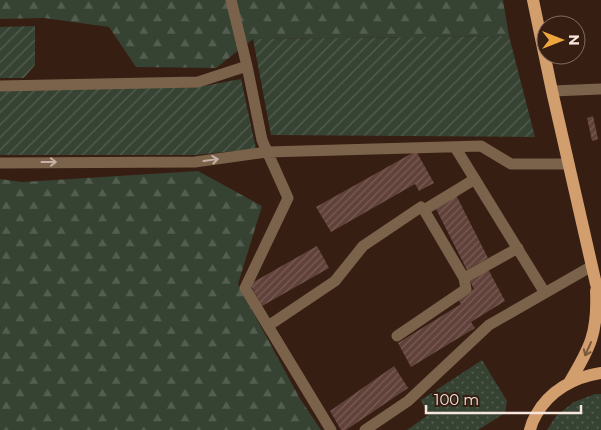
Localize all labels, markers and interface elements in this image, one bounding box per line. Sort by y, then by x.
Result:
north arrow [536,15,586,65]
text: N [565,34,583,46]
one-way arrow [203,154,219,164]
one-way arrow [40,157,56,167]
one-way arrow [583,341,593,356]
scale bar [426,382,581,414]
text: 100 m [434,390,479,409]

